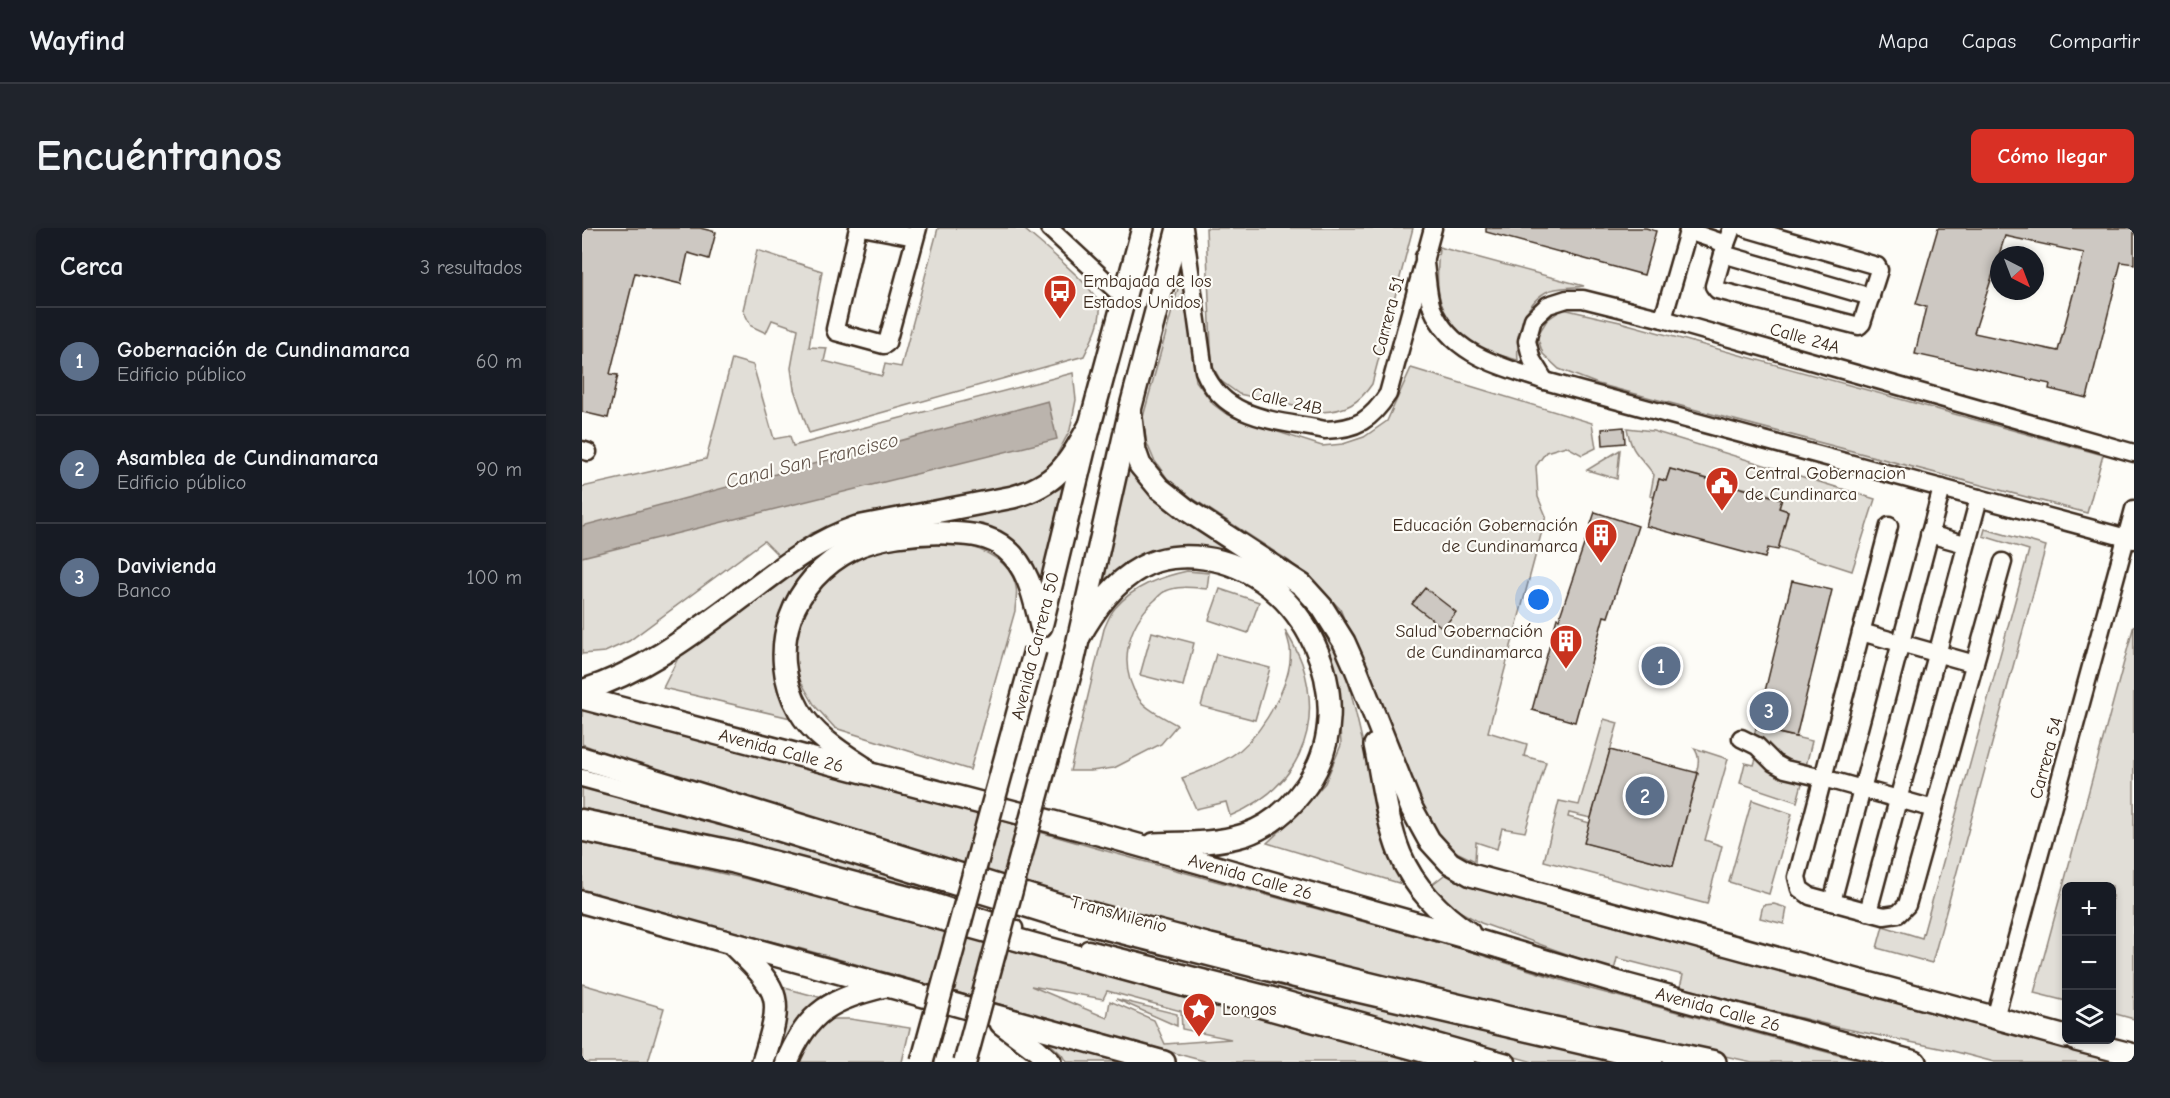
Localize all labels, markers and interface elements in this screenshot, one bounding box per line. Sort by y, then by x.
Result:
text: Wayfind [30,25,125,57]
text: Mapa [1878,29,1929,53]
text: Capas [1962,29,2016,53]
text: Compartir [2049,29,2140,53]
button: Cómo llegar [1971,129,2134,183]
text: Encuéntranos [36,132,282,181]
north arrow [1990,246,2044,300]
text: Cerca [60,252,124,282]
text: 3 resultados [420,256,522,279]
place label: Embajada de los Estados Unidos [1083,271,1211,313]
bus stop icon: Embajada de los Estados Unidos [1042,273,1078,320]
street label: Carrera 51 [1368,274,1409,359]
street label: Calle 24A [1767,318,1842,358]
text: Gobernación de Cundinamarca [117,337,410,363]
text: 1 [76,350,83,373]
text: 60 m [476,350,522,373]
text: Edificio público [117,363,246,386]
street label: Calle 24B [1249,383,1325,420]
water label: Canal San Francisco [723,428,901,493]
text: Asamblea de Cundinamarca [117,445,379,471]
text: 2 [75,458,84,481]
text: 90 m [476,458,522,481]
place label: Central Gobernacion de Cundinarca [1745,463,1906,505]
public building icon: Central Gobernacion de Cundinarca [1704,465,1740,512]
text: Edificio público [117,471,246,494]
place label: Educación Gobernación de Cundinamarca [1393,515,1578,557]
building icon: Educación Gobernación de Cundinamarca [1583,517,1619,564]
text: Davivienda [117,553,217,579]
text: 3 [75,566,84,589]
text: 100 m [467,566,522,589]
street label: Avenida Carrera 50 [1007,570,1064,722]
text: Banco [117,579,171,602]
your location [1524,585,1553,614]
place label: Salud Gobernación de Cundinamarca [1395,621,1543,663]
building icon: Salud Gobernación de Cundinamarca [1548,623,1584,670]
pin: 1 [1642,644,1680,688]
pin: 3 [1750,688,1788,734]
street label: Carrera 54 [2025,715,2067,801]
street label: Avenida Calle 26 [716,724,846,777]
pin: 2 [1626,774,1664,818]
street label: Avenida Calle 26 [1186,850,1315,905]
map controls [2062,882,2116,1044]
button: + [2062,882,2116,936]
street label: TransMilenio [1069,892,1169,937]
button: − [2062,936,2116,990]
street label: Avenida Calle 26 [1653,983,1782,1037]
button: layers [2062,990,2116,1044]
place icon: Longos [1181,991,1217,1038]
place label: Longos [1222,999,1277,1020]

